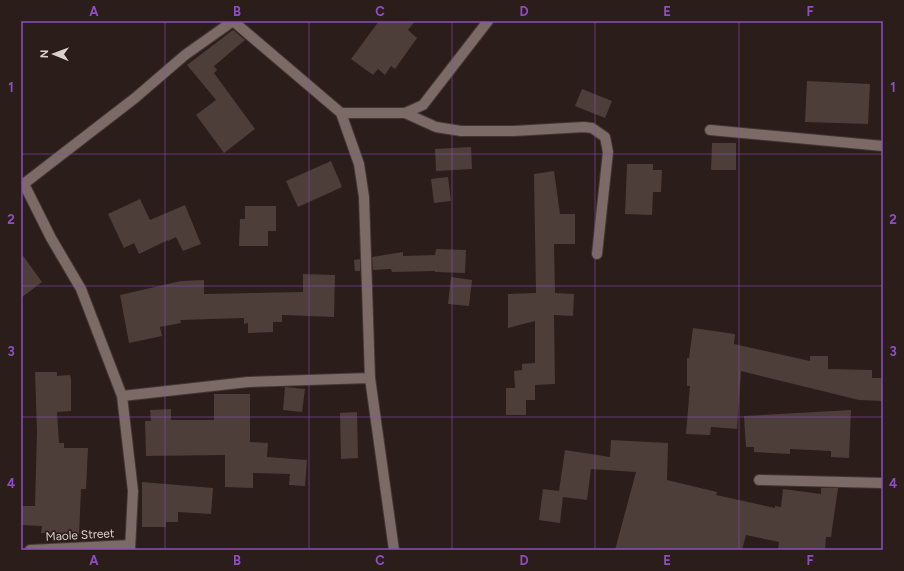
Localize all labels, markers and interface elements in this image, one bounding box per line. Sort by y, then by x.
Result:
text: A [89,4,99,19]
text: B [233,4,241,19]
text: C [375,4,385,19]
text: D [519,4,529,19]
text: E [663,4,671,19]
text: F [806,4,814,19]
north arrow [34,34,74,74]
text: N [38,49,51,58]
text: 1 [8,80,14,95]
text: 1 [890,80,896,95]
text: 2 [7,212,15,227]
text: 2 [889,212,897,227]
text: 3 [7,344,15,359]
text: 3 [889,344,897,359]
text: 4 [7,476,15,491]
text: 4 [889,476,897,491]
street label: Maole Street [45,526,115,544]
text: A [89,553,99,568]
text: B [233,553,241,568]
text: C [375,553,385,568]
text: D [519,553,529,568]
text: E [663,553,671,568]
text: F [806,553,814,568]

